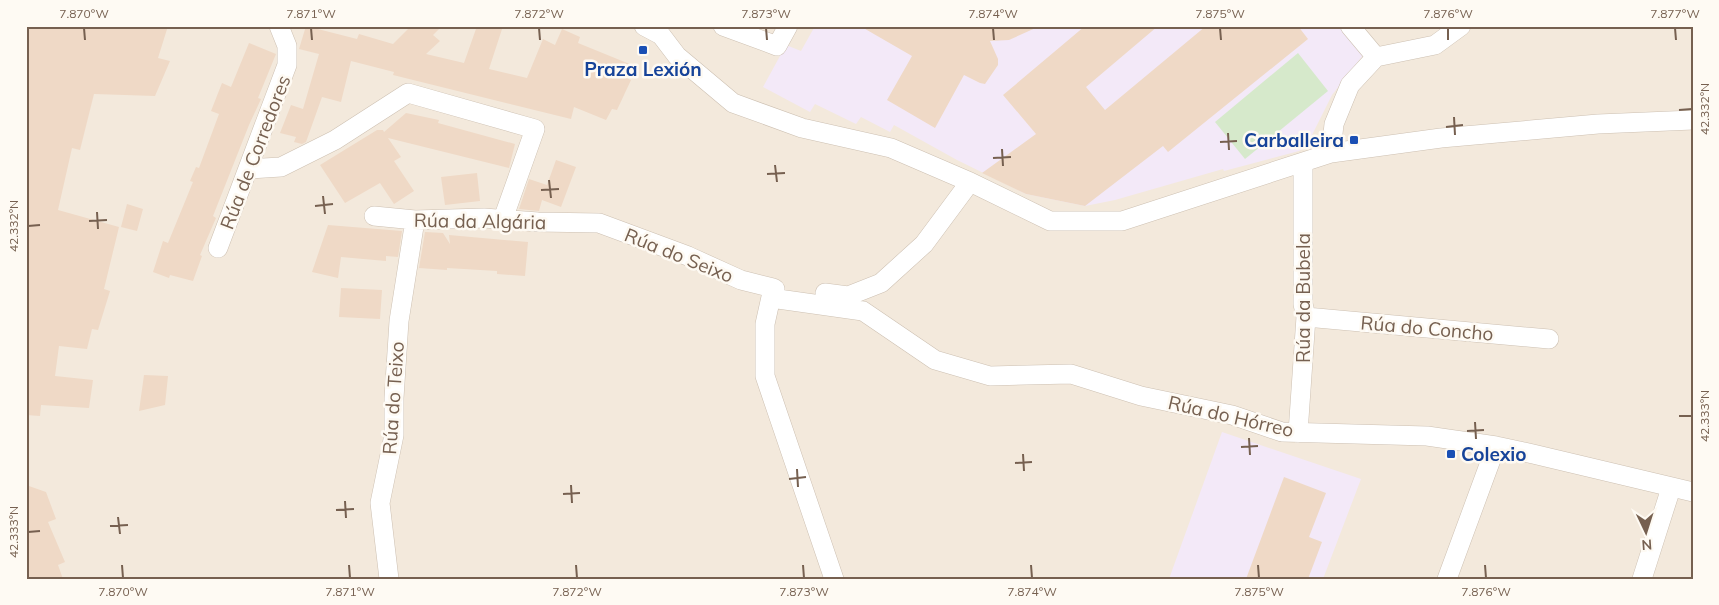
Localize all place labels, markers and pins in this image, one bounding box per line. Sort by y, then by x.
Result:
marker: Praza Lexión [637,44,649,56]
place label: Praza Lexión [584,57,702,81]
place label: Carballeira [1244,128,1344,152]
marker: Carballeira [1348,134,1360,146]
place label: Colexio [1461,442,1527,466]
marker: Colexio [1445,448,1457,460]

